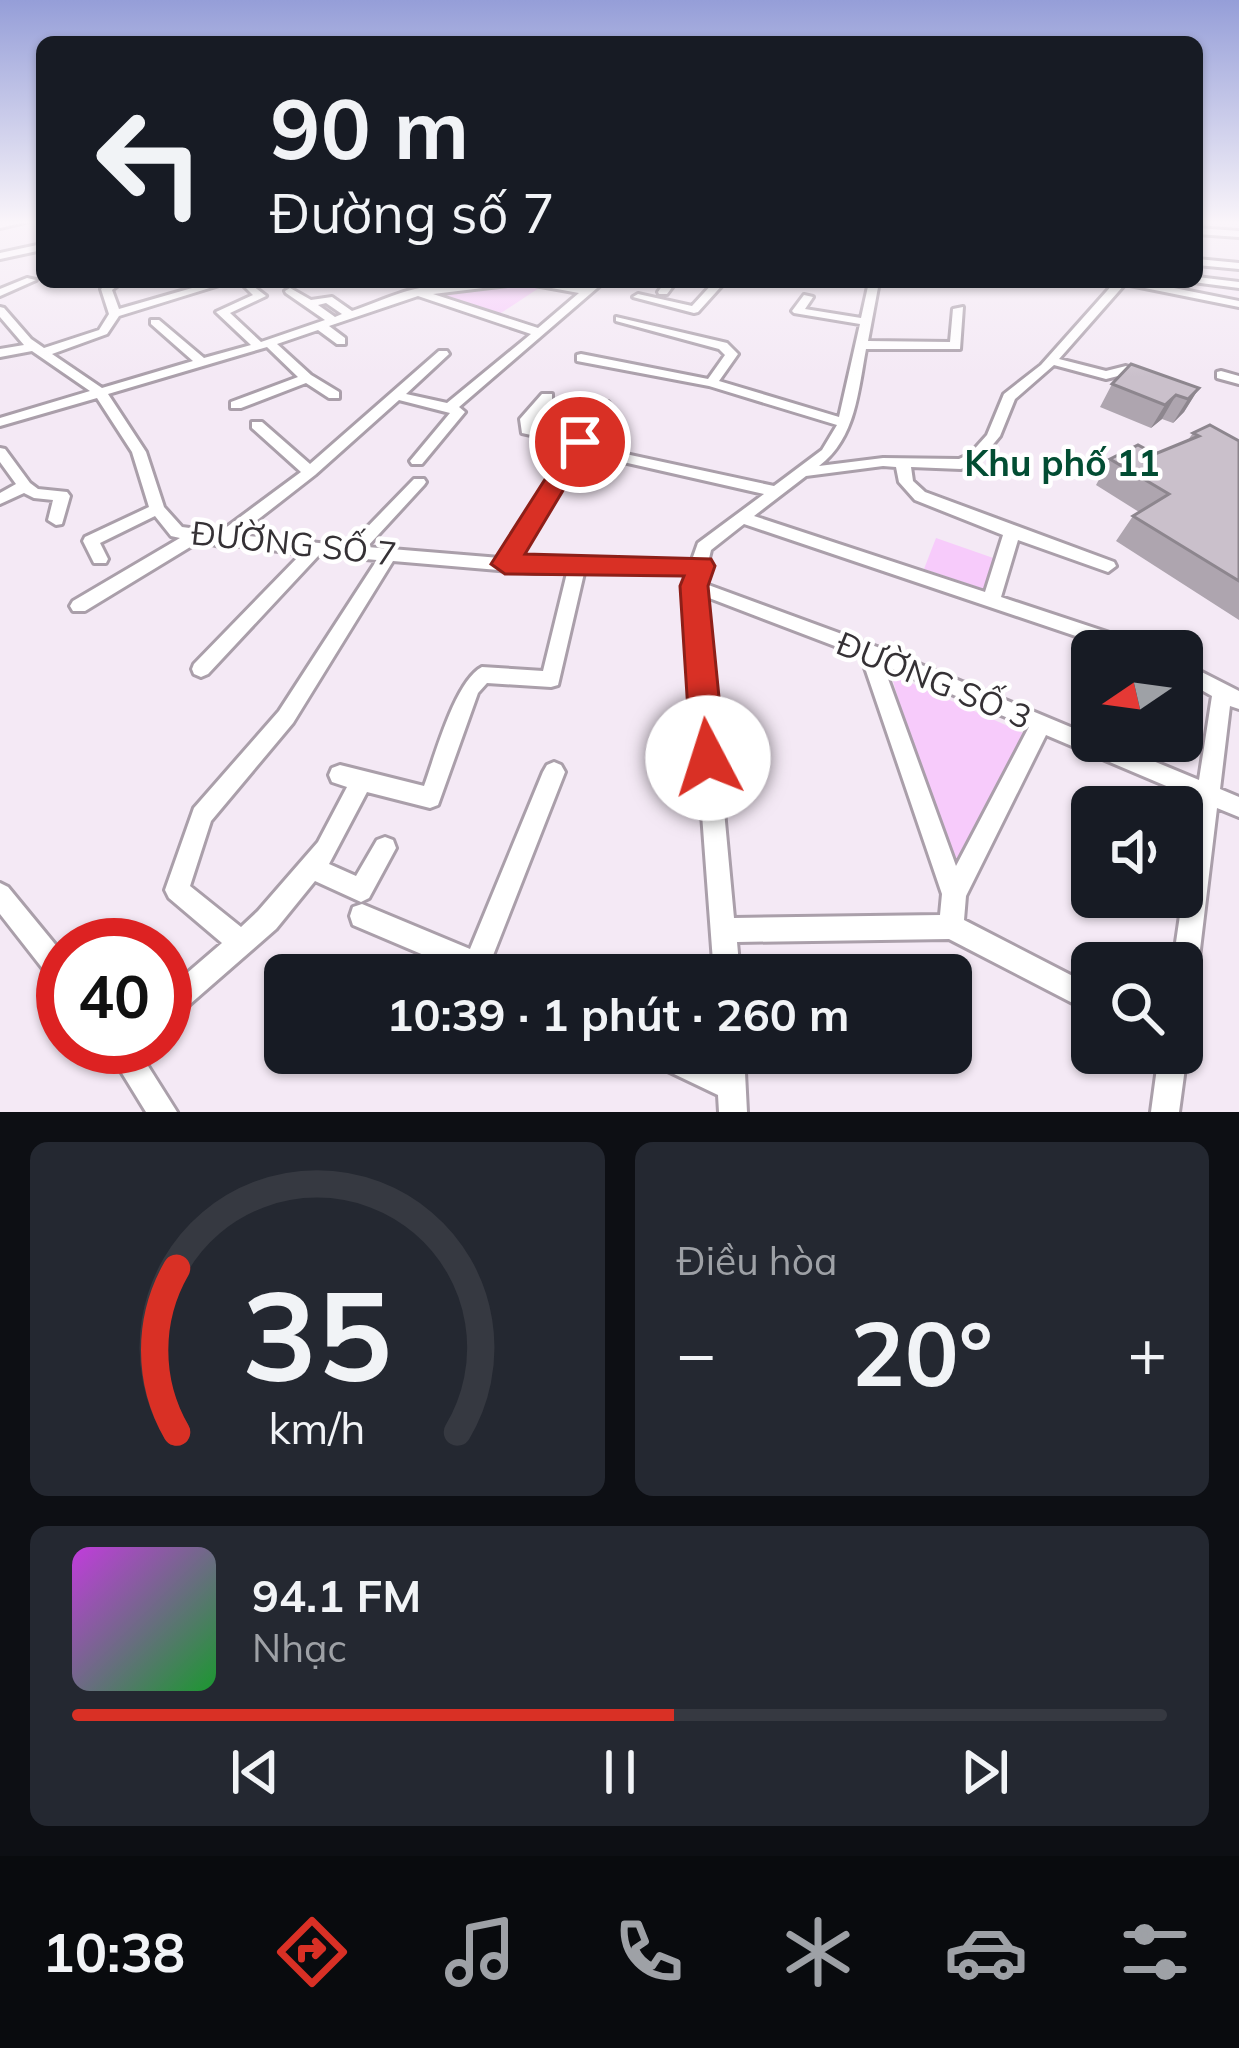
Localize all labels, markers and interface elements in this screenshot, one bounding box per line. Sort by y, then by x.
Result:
text: 90 m [270,75,469,180]
icon: left [72,84,228,240]
text: Đường số 7 [270,179,555,247]
pin [529,391,631,493]
icon: arrive [547,409,613,475]
district label: Khu phố 11 [964,440,1160,485]
street label: ĐƯỜNG SỐ 7 [189,510,399,574]
street label: ĐƯỜNG SỐ 3 [831,621,1038,737]
north arrow [1071,630,1203,762]
map controls [1071,630,1203,1074]
position arrow [645,695,771,821]
button: sound [1071,786,1203,918]
speed limit sign: 40 [36,918,192,1074]
button: search [1071,942,1203,1074]
text: 10:39 · 1 phút · 260 m [386,986,850,1042]
text: Điều hòa [677,1236,837,1285]
text: 35 [242,1256,392,1412]
text: 20° [851,1296,993,1409]
text: − [677,1311,716,1394]
text: + [1127,1311,1167,1394]
text: km/h [269,1401,366,1455]
text: 94.1 FM [252,1567,421,1623]
text: Nhạc [252,1623,347,1672]
icon: previous [222,1739,288,1805]
icon: pause [587,1739,653,1805]
icon: next [952,1739,1018,1805]
icon: directions [270,1910,354,1994]
icon: music [438,1910,522,1994]
icon: phone [607,1910,691,1994]
icon: climate [776,1910,860,1994]
icon: car [944,1910,1028,1994]
icon: filters [1113,1910,1197,1994]
text: 10:38 [42,1918,185,1986]

